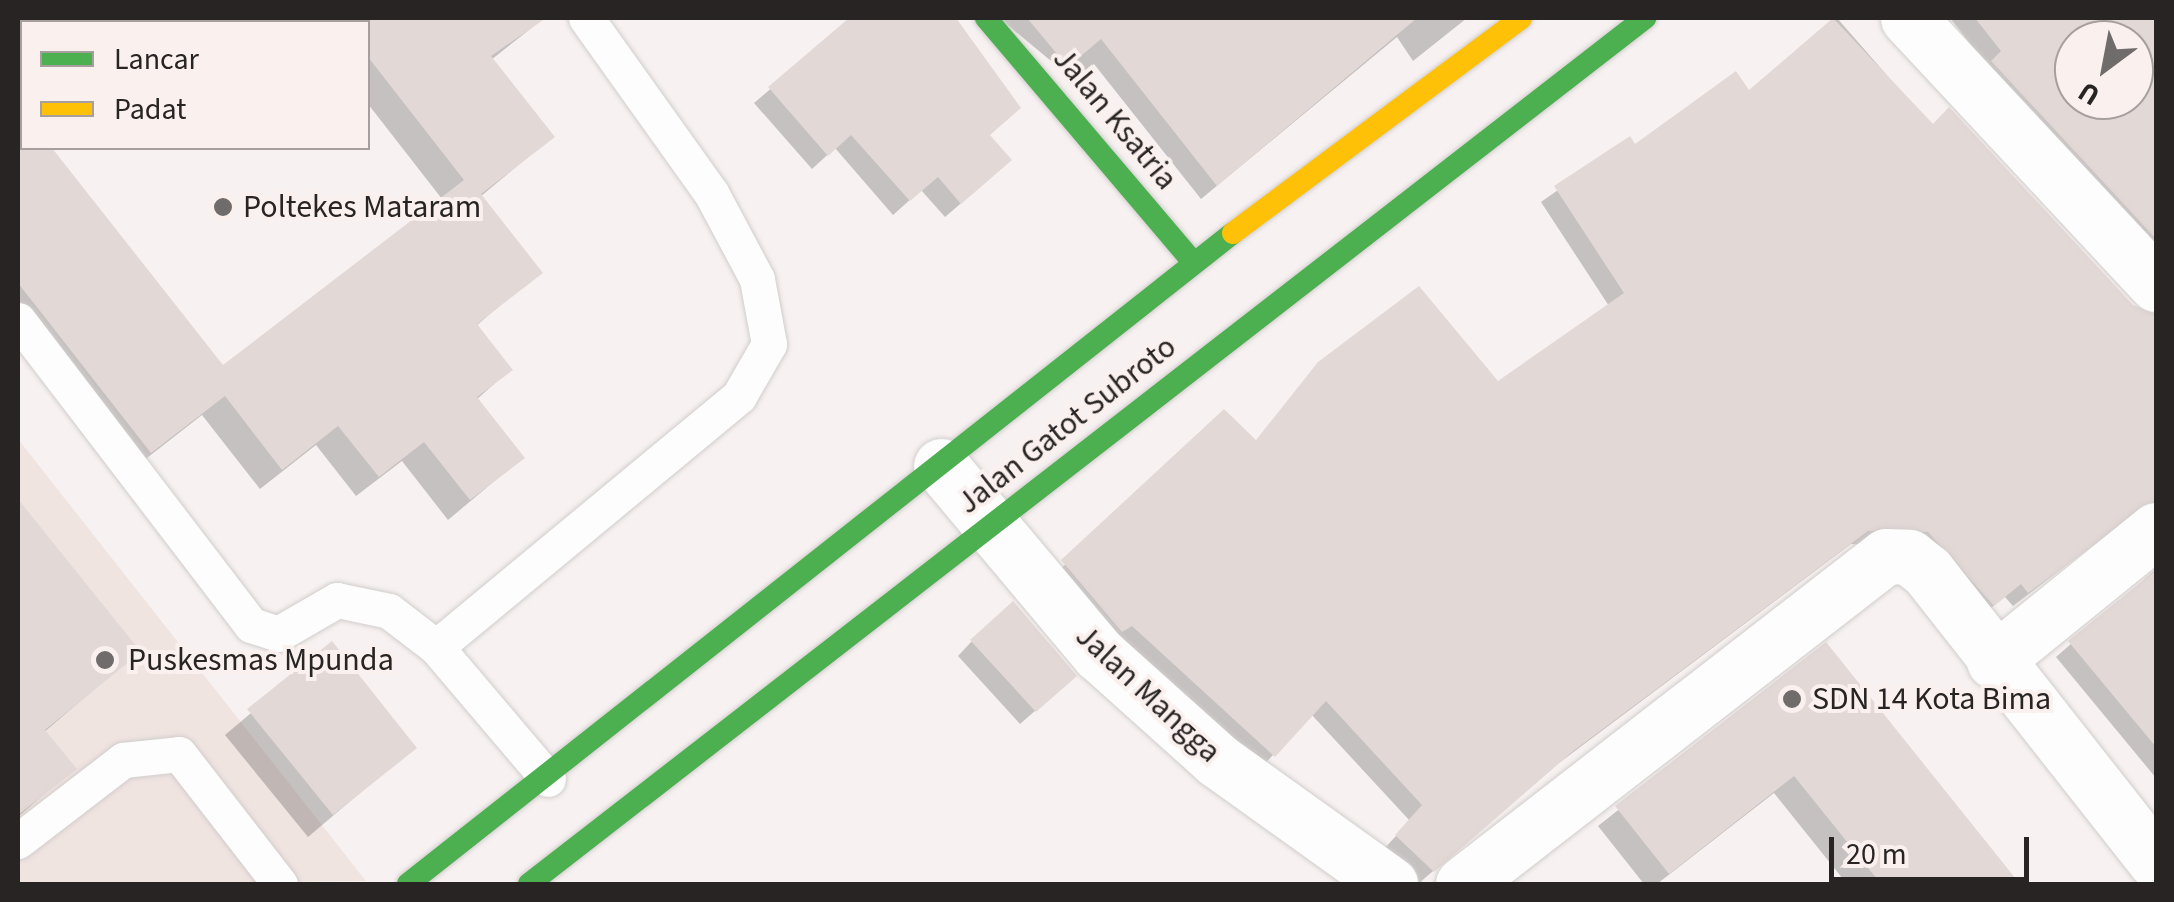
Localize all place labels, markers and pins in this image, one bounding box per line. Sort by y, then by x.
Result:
place label: Poltekes Mataram [243,188,481,226]
marker: Poltekes Mataram [212,196,234,218]
place label: Puskesmas Mpunda [128,641,394,679]
marker: Puskesmas Mpunda [92,647,118,673]
place label: SDN 14 Kota Bima [1812,680,2051,718]
marker: SDN 14 Kota Bima [1781,688,1803,710]

